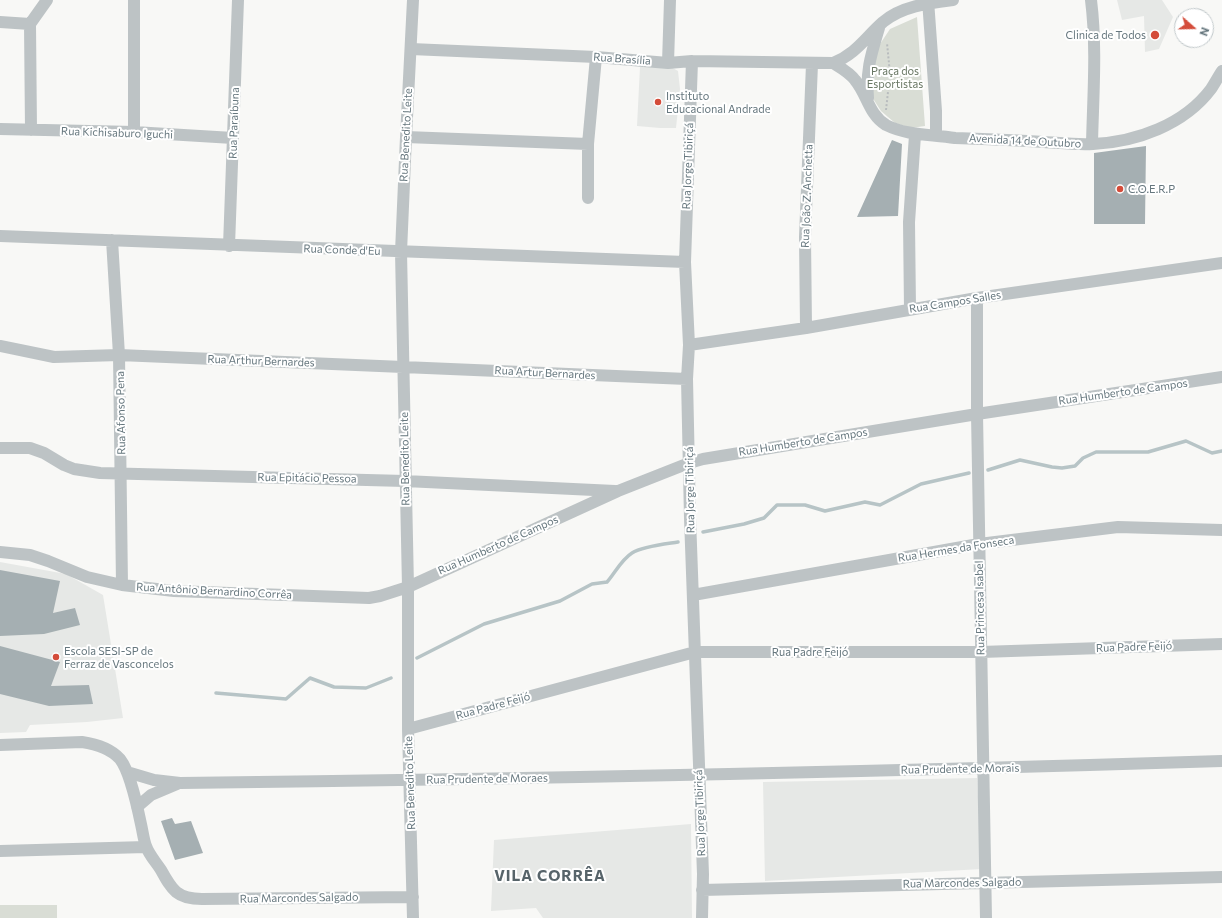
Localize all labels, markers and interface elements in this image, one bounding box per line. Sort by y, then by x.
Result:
north arrow [1174,8,1214,48]
text: N [1197,26,1212,38]
place label: Clinica de Todos [1066,28,1146,42]
marker: Clinica de Todos [1149,29,1161,41]
street label: Rua Brasília [593,50,651,68]
park label: Praça dos Esportistas [867,64,923,90]
street label: Rua Paraíbuna [226,87,242,159]
street label: Rua Benedito Leite [397,88,415,182]
place label: Instituto Educacional Andrade [666,89,770,115]
marker: Instituto Educacional Andrade [653,97,663,107]
street label: Rua Jorge Tibiriçá [680,122,696,210]
street label: Rua Kichisaburo Iguchi [61,124,173,142]
street label: Avenida 14 de Outubro [968,131,1082,151]
street label: Rua João Z. Anchetta [799,144,815,248]
place label: C.O.E.R.P [1128,182,1175,196]
marker: C.O.E.R.P [1115,184,1125,194]
street label: Rua Conde d'Eu [303,242,381,258]
street label: Rua Campos Salles [908,288,1002,316]
street label: Rua Arthur Bernardes [207,353,315,369]
street label: Rua Artur Bernardes [494,364,596,382]
street label: Rua Afonso Pena [114,371,128,455]
street label: Rua Humberto de Campos [1058,376,1188,408]
street label: Rua Benedito Leite [398,412,412,506]
street label: Rua Humberto de Campos [738,425,868,459]
street label: Rua Jorge Tibiriçá [683,446,697,534]
street label: Rua Epitácio Pessoa [257,471,357,485]
street label: Rua Humberto de Campos [436,512,560,578]
street label: Rua Hermes da Fonseca [897,533,1015,565]
street label: Rua Princesa Isabel [973,561,987,655]
street label: Rua Antônio Bernardino Corrêa [136,580,292,602]
street label: Rua Padre Feijó [1096,639,1172,655]
place label: Escola SESI-SP de Ferraz de Vasconcelos [64,644,174,670]
street label: Rua Padre Feijó [772,645,848,659]
marker: Escola SESI-SP de Ferraz de Vasconcelos [51,652,61,662]
street label: Rua Padre Feijó [454,690,532,722]
street label: Rua Benedito Leite [402,736,418,830]
street label: Rua Prudente de Morais [901,761,1019,777]
street label: Rua Jorge Tibiriçá [692,769,708,857]
street label: Rua Prudente de Moraes [426,771,548,787]
district label: VILA CORRÊA [494,867,606,885]
street label: Rua Marcondes Salgado [902,875,1022,891]
street label: Rua Marcondes Salgado [239,890,359,906]

